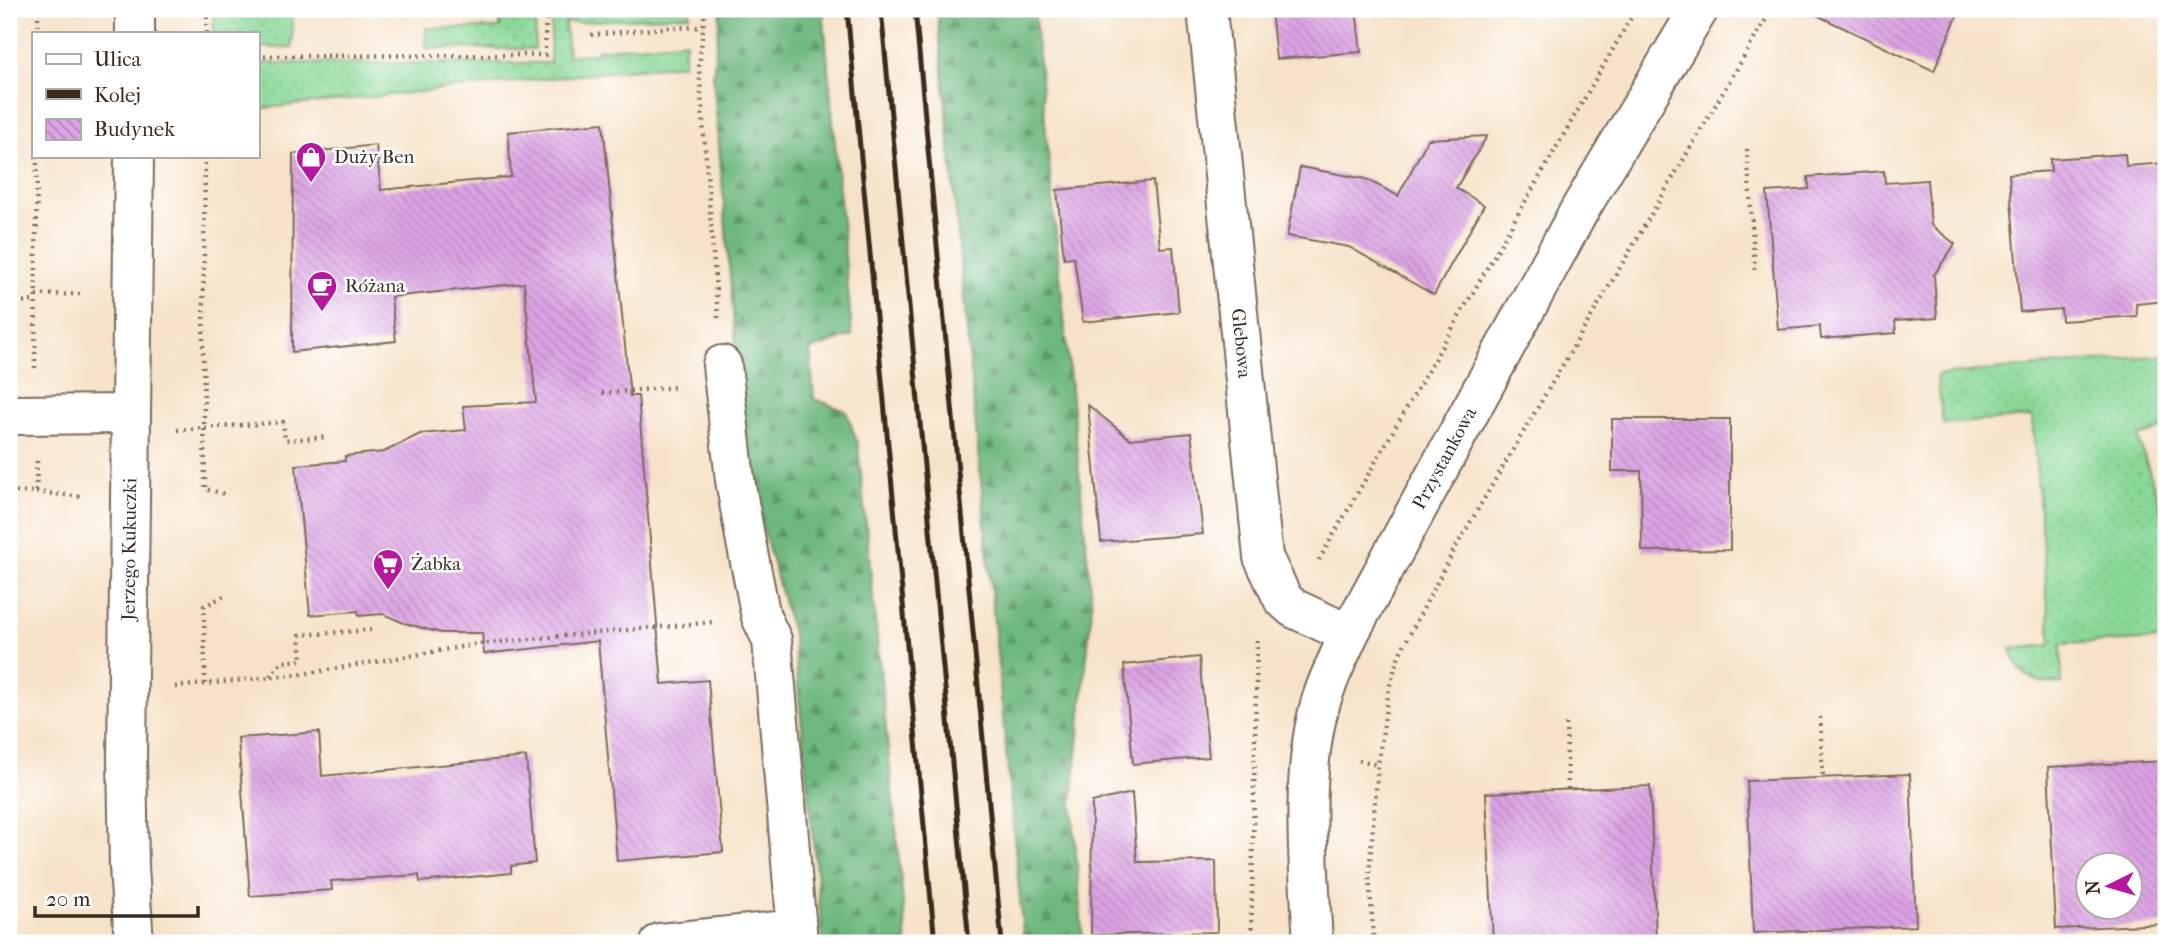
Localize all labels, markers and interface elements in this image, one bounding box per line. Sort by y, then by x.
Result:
legend [32,32,259,158]
text: Ulica [94,47,141,71]
text: Kolej [94,83,141,107]
text: Budynek [94,117,175,141]
shop icon: Duży Ben [294,140,328,184]
place label: Duży Ben [334,146,415,168]
cafe icon: Różana [305,269,339,313]
place label: Różana [345,275,405,297]
street label: Glebowa [1227,307,1256,379]
street label: Przystankowa [1408,403,1481,513]
street label: Jerzego Kukuczki [118,477,141,623]
supermarket icon: Żabka [371,547,405,591]
place label: Żabka [411,553,461,575]
north arrow [2074,850,2144,920]
scale bar [35,875,198,919]
text: N [2081,879,2105,896]
text: 20 m [46,887,91,911]

